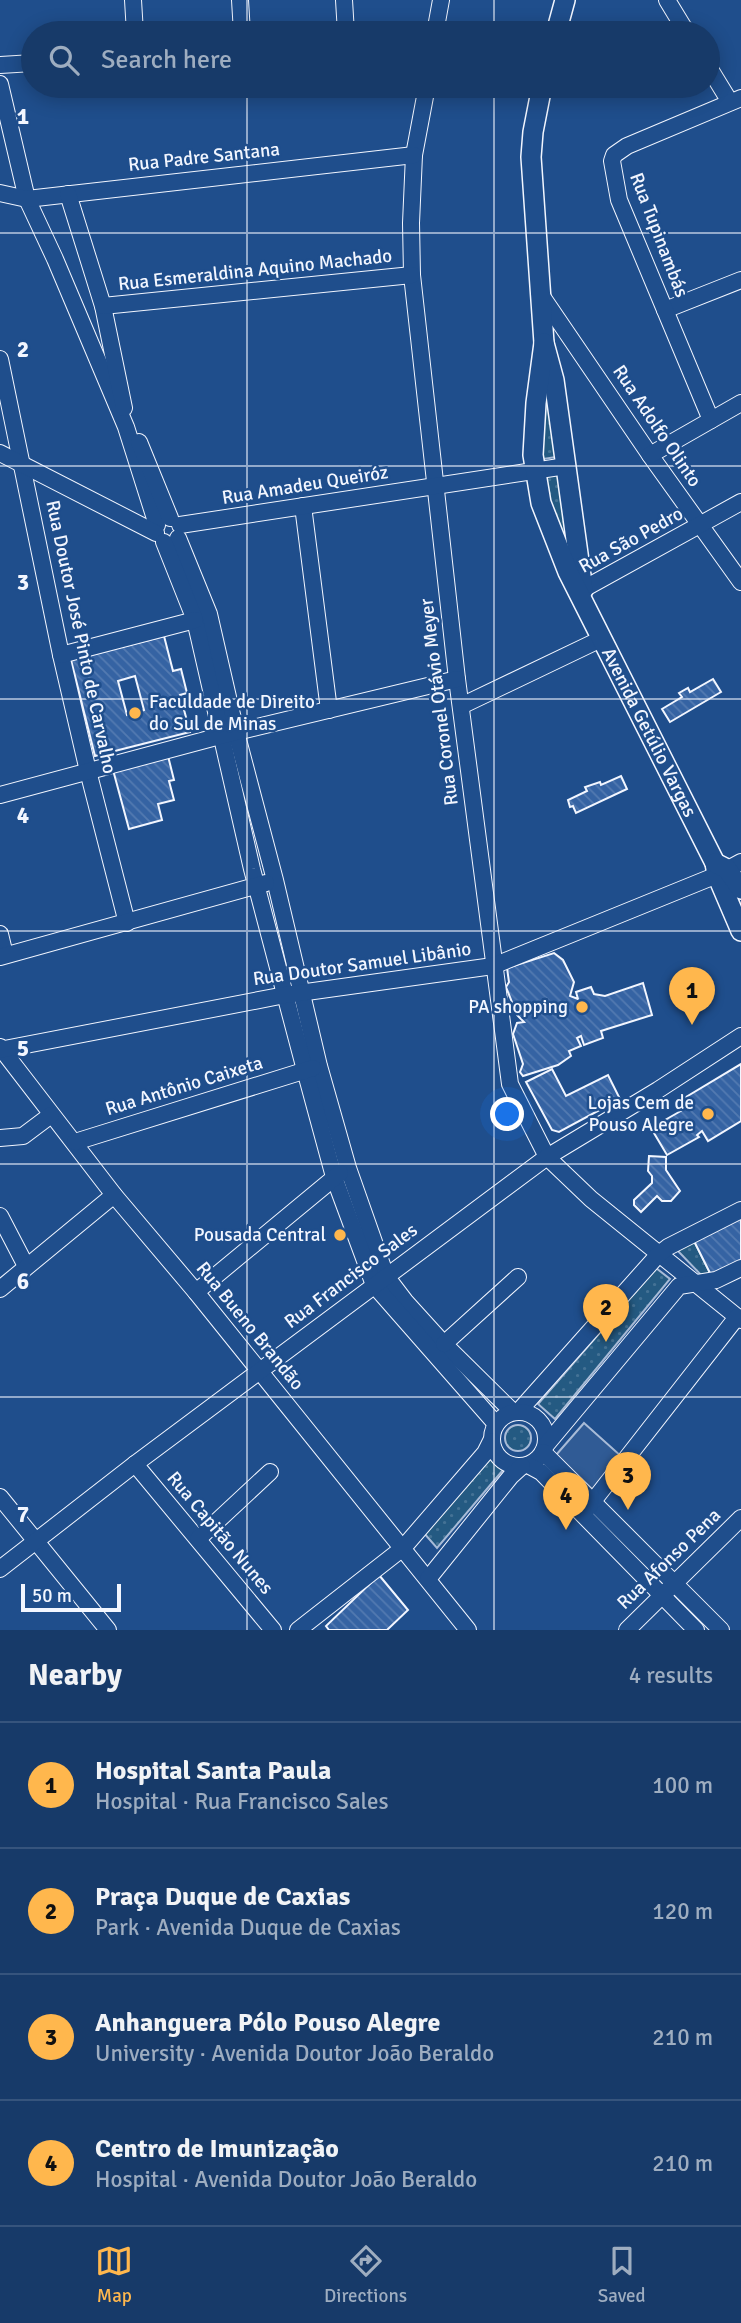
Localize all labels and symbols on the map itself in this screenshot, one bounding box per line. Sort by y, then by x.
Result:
text: 1 [17,102,29,131]
street label: Rua Padre Santana [127,137,281,177]
street label: Rua Tupinambás [624,169,694,301]
street label: Rua Esmeraldina Aquino Machado [117,244,393,296]
text: 2 [17,335,29,364]
street label: Rua Adolfo Olinto [607,360,707,492]
street label: Rua Amadeu Queiróz [220,460,390,510]
street label: Rua Doutor José Pinto de Carvalho [40,498,122,776]
street label: Rua São Pedro [575,501,688,579]
text: 3 [17,568,29,597]
street label: Rua Coronel Otávio Meyer [414,597,464,807]
street label: Avenida Getúlio Vargas [596,644,702,821]
place label: Faculdade de Direito do Sul de Minas [149,690,315,736]
marker: Faculdade de Direito do Sul de Minas [127,705,143,721]
text: 4 [17,801,29,830]
street label: Rua Doutor Samuel Libânio [251,937,473,991]
pin: 1 [669,967,715,1025]
place label: PA shopping [468,995,568,1019]
marker: PA shopping [574,999,590,1015]
text: 5 [17,1034,29,1063]
street label: Rua Antônio Caixeta [102,1051,266,1121]
place label: Lojas Cem de Pouso Alegre [588,1091,694,1137]
your location [490,1097,524,1131]
marker: Lojas Cem de Pouso Alegre [700,1106,716,1122]
street label: Rua Francisco Sales [280,1218,422,1334]
place label: Pousada Central [194,1223,326,1247]
marker: Pousada Central [332,1227,348,1243]
street label: Rua Bueno Brandão [191,1257,309,1395]
text: 6 [17,1267,29,1296]
pin: 2 [583,1284,629,1342]
pin: 3 [605,1452,651,1510]
street label: Rua Capitão Nunes [162,1467,278,1599]
pin: 4 [543,1472,589,1530]
text: 7 [17,1500,29,1529]
street label: Rua Afonso Pena [612,1503,726,1615]
scale bar [21,1581,121,1613]

